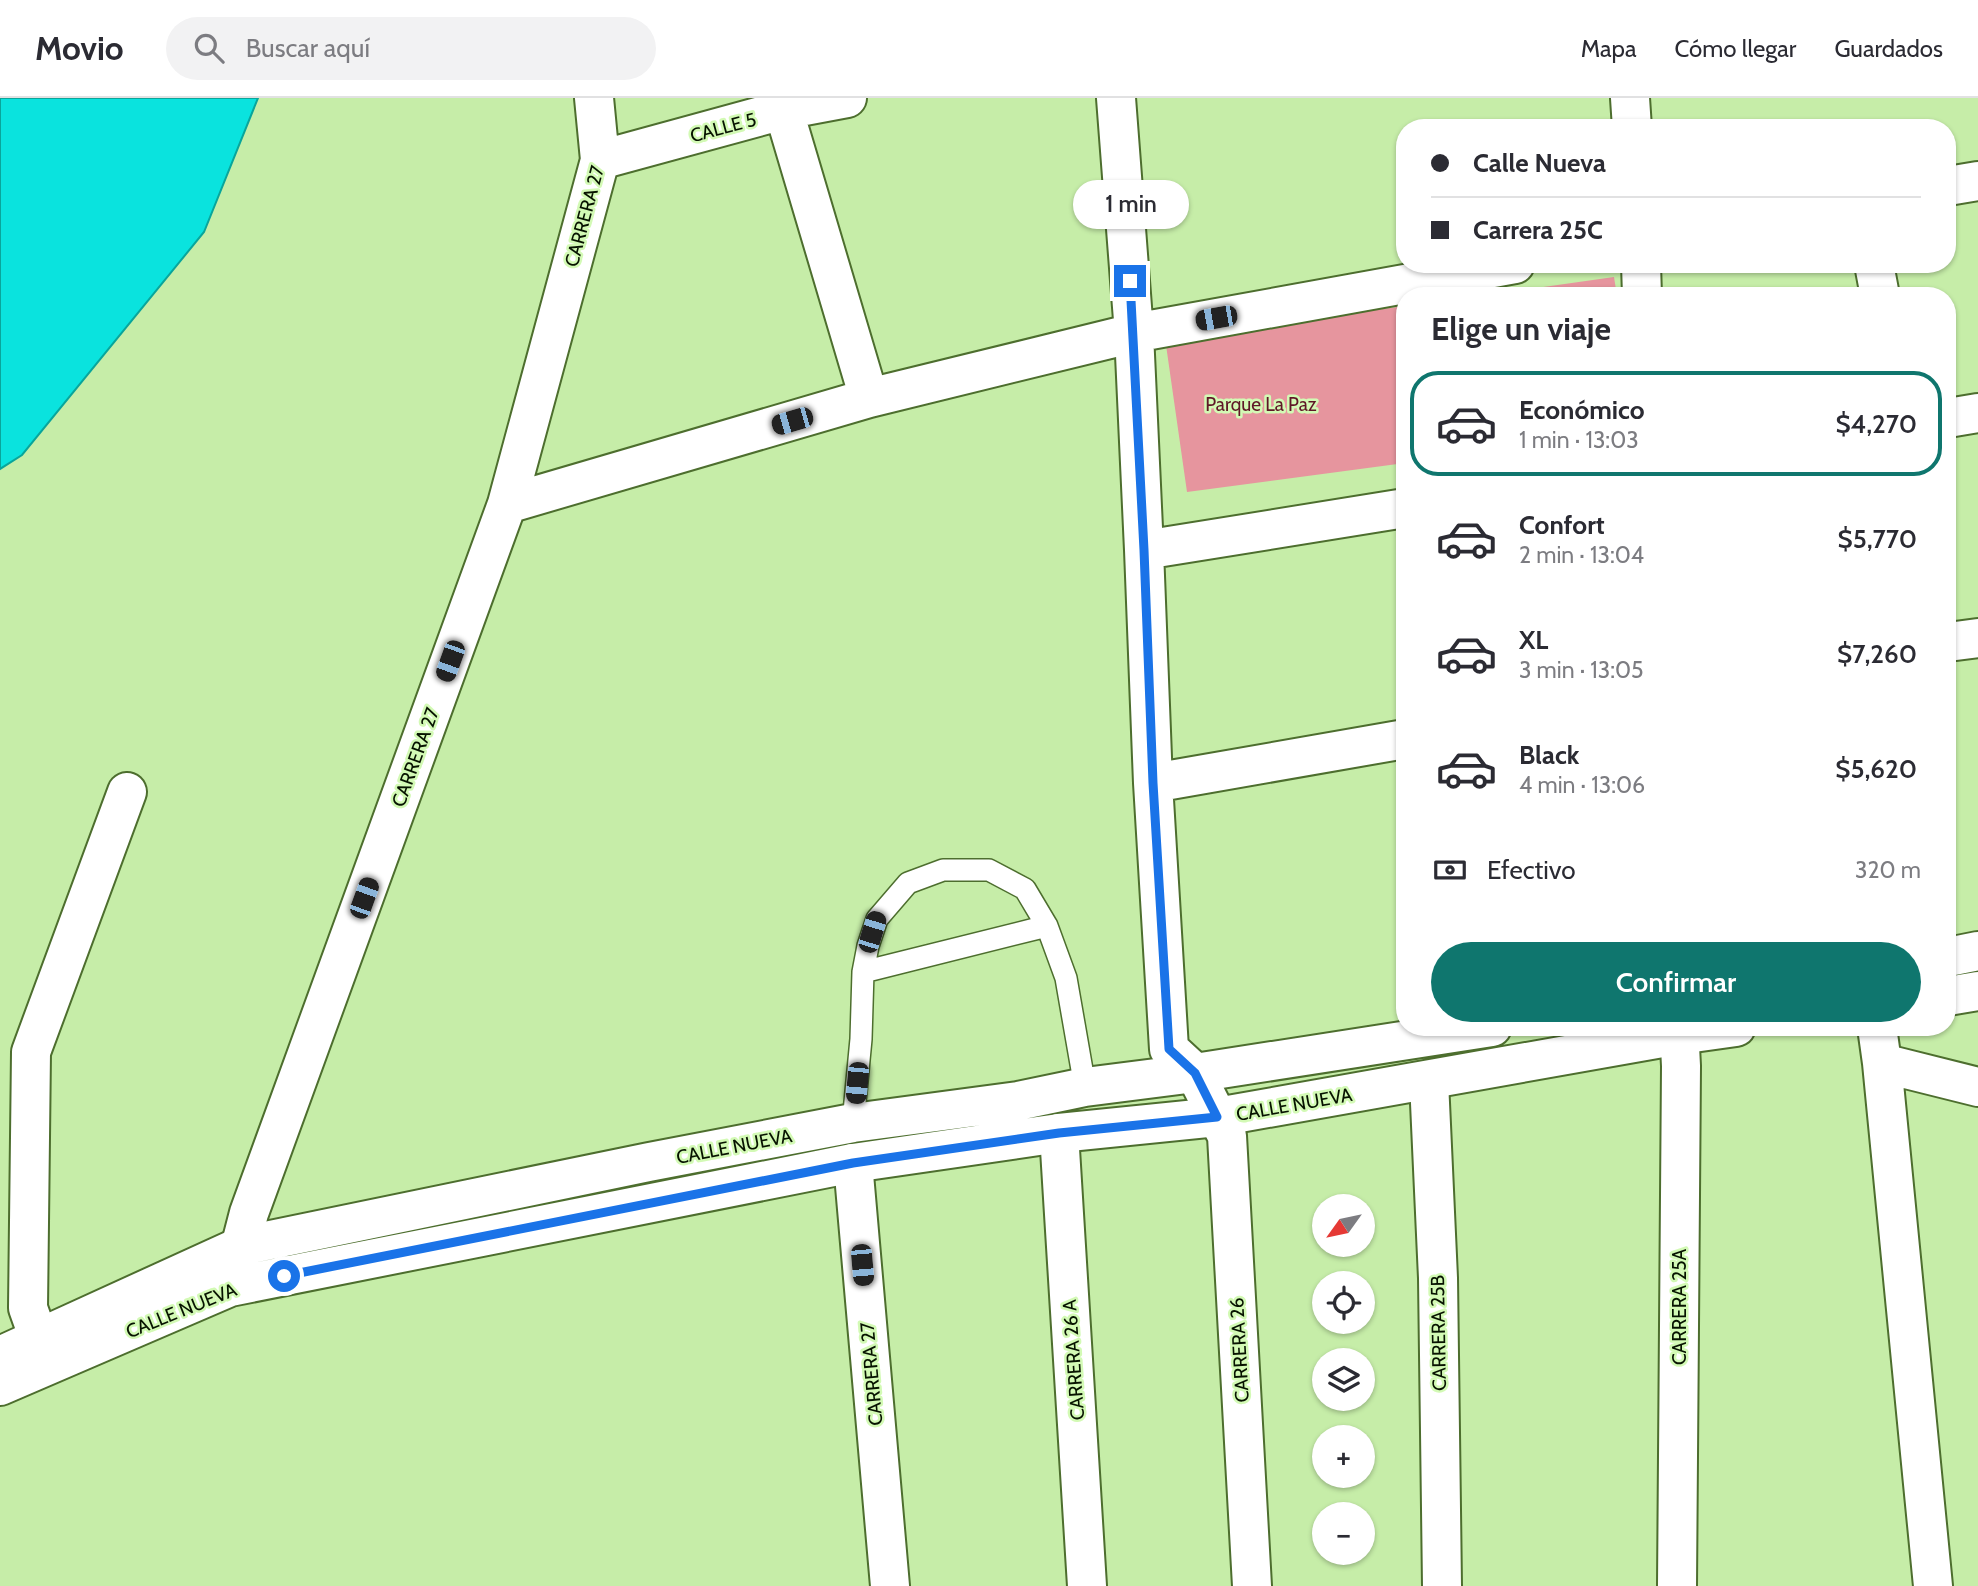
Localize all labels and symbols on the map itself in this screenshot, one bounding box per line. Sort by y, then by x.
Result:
street label: CALLE 5 [688,108,759,147]
street label: CARRERA 27 [560,163,609,269]
callout: 1 min [1072,180,1188,228]
route end [1114,265,1146,297]
car [1194,304,1239,332]
park label: Parque La Paz [1205,393,1317,416]
car [769,405,816,437]
car [433,638,468,684]
street label: CARRERA 27 [387,704,444,810]
car [347,875,382,921]
car [856,909,889,955]
car [845,1061,870,1105]
street label: CALLE NUEVA [1234,1083,1354,1126]
street label: CALLE NUEVA [674,1124,794,1169]
north arrow [1312,1194,1376,1256]
car [850,1243,875,1287]
street label: CARRERA 25A [1668,1249,1691,1365]
route start [268,1260,300,1292]
street label: CARRERA 25B [1426,1275,1451,1391]
street label: CALLE NUEVA [123,1278,240,1343]
street label: CARRERA 26 [1225,1297,1254,1403]
street label: CARRERA 26 A [1058,1299,1089,1421]
street label: CARRERA 27 [855,1321,887,1427]

